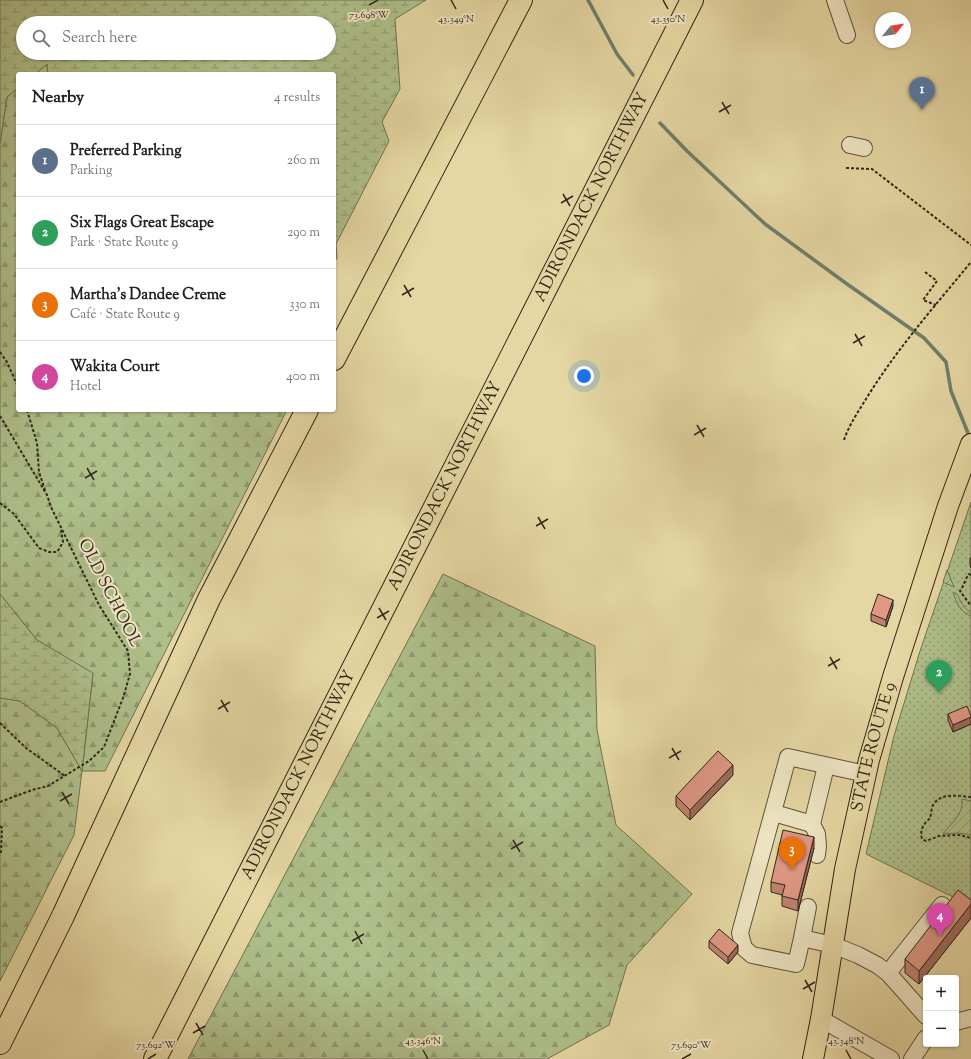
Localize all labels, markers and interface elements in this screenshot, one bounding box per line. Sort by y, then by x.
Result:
text: 73.698°W [349,8,389,23]
text: 43.349°N [438,12,474,27]
text: 43.350°N [651,12,685,27]
north arrow [875,12,911,48]
search box [16,16,336,60]
icon: search [30,27,52,49]
text: Search here [62,28,137,49]
pin: 1 [909,77,935,110]
text: Nearby [32,86,84,110]
text: 4 results [274,89,320,107]
street label: ADIRONDACK NORTHWAY [529,89,655,306]
text: Preferred Parking [70,141,182,162]
text: 1 [43,152,47,170]
text: 260 m [287,152,320,170]
text: Parking [70,162,112,180]
text: Six Flags Great Escape [70,213,214,234]
text: 2 [42,224,48,242]
text: 290 m [287,224,320,242]
text: Park · State Route 9 [70,234,178,252]
text: Martha's Dandee Creme [70,285,226,306]
text: 3 [42,296,48,314]
text: 330 m [289,296,320,314]
text: Café · State Route 9 [70,306,180,324]
text: Wakita Court [70,357,160,378]
your location [574,366,594,386]
text: 4 [42,368,48,386]
text: 400 m [286,368,320,386]
text: Hotel [70,378,101,396]
street label: ADIRONDACK NORTHWAY [382,378,508,595]
street label: OLD SCHOOL [71,535,147,651]
pin: 2 [926,660,952,693]
street label: ADIRONDACK NORTHWAY [236,667,362,884]
street label: STATE ROUTE 9 [846,680,903,814]
pin: 3 [779,837,805,870]
pin: 4 [927,903,953,936]
map controls [923,975,959,1047]
button: + [923,975,959,1011]
button: − [923,1011,959,1047]
text: 43.346°N [405,1034,441,1049]
text: 43.348°N [828,1034,864,1049]
text: 73.692°W [136,1038,176,1053]
text: 73.690°W [671,1038,711,1053]

